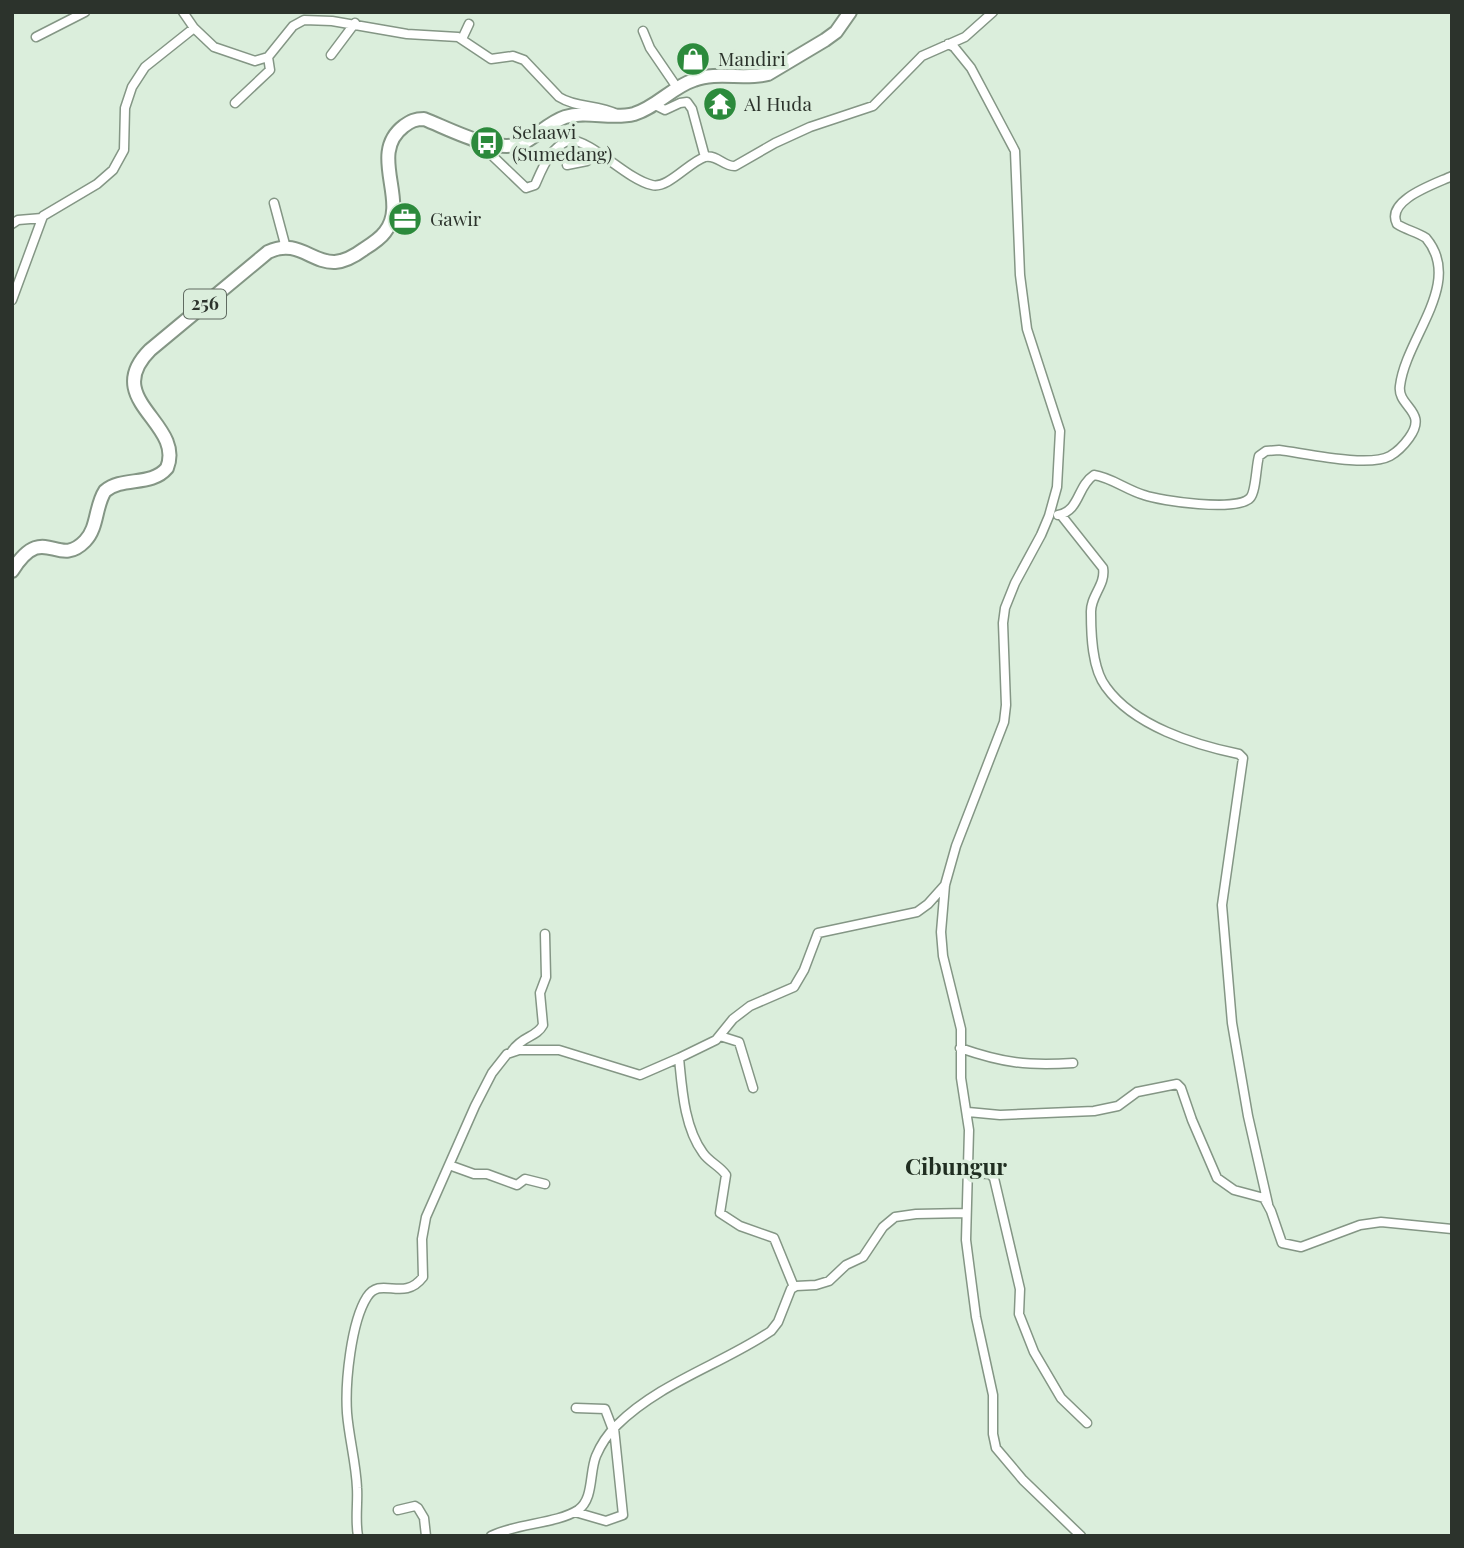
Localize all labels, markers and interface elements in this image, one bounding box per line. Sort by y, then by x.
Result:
shop icon: Mandiri [674,40,712,78]
place label: Mandiri [718,45,786,71]
temple icon: Al Huda [701,85,739,123]
place label: Al Huda [743,90,812,116]
place label: Selaawi (Sumedang) [512,118,612,166]
bus stop icon: Selaawi (Sumedang) [468,124,506,162]
office icon: Gawir [386,200,424,238]
place label: Gawir [430,205,482,231]
road number: 256 [184,290,226,318]
district label: Cibungur [905,1150,1007,1181]

